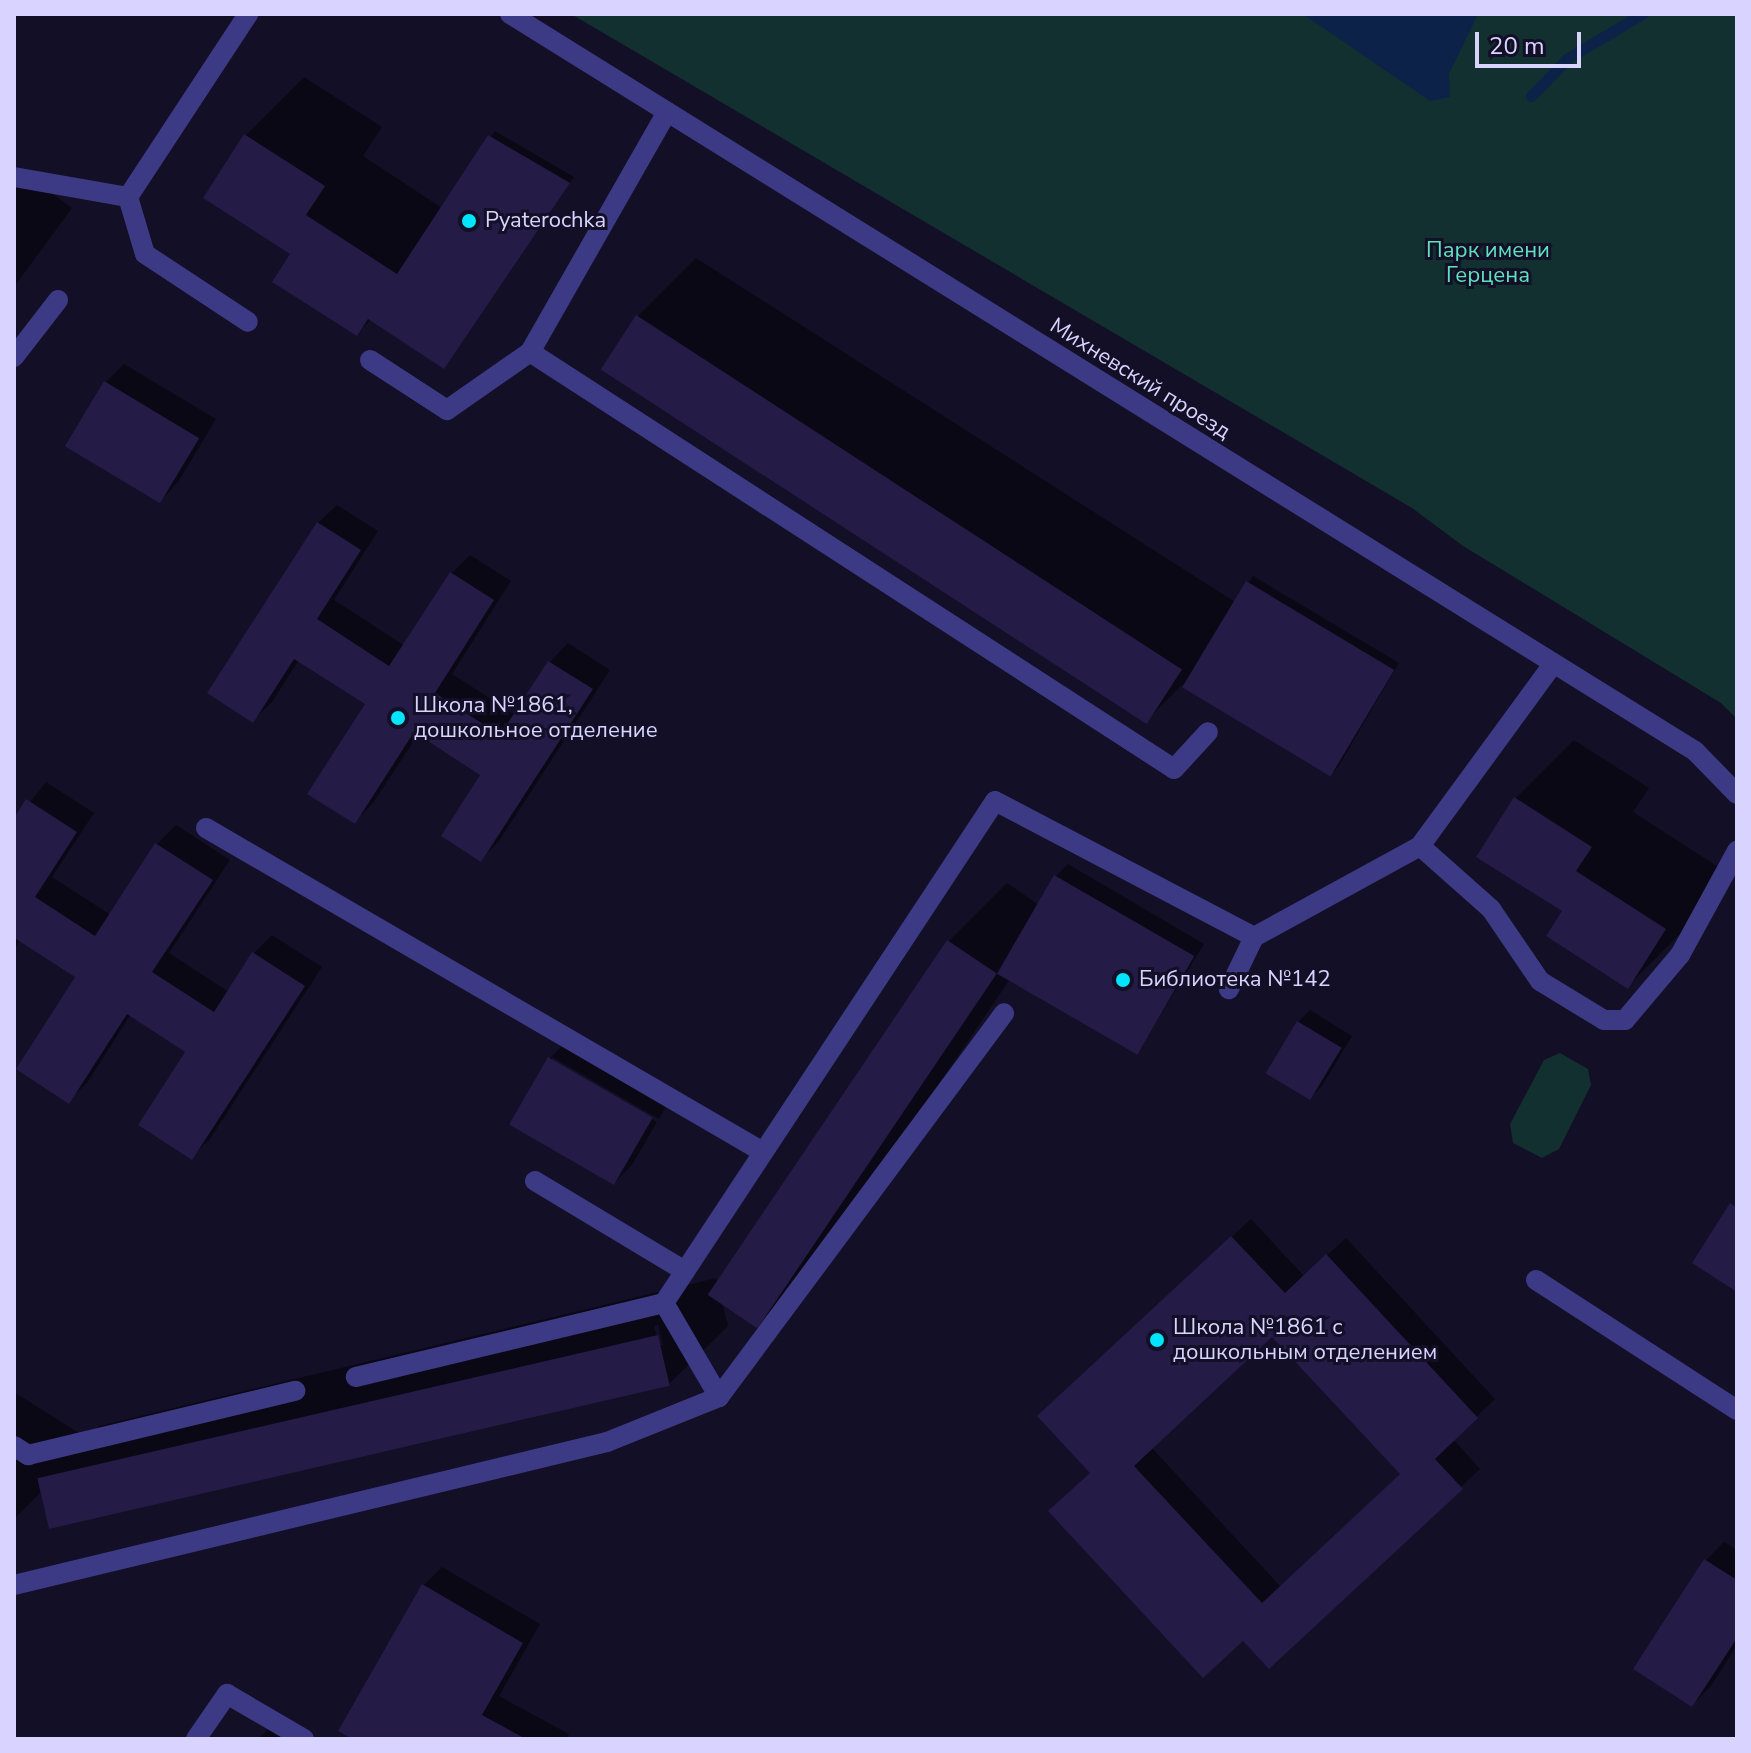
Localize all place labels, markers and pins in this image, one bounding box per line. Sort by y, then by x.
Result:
place label: Pyaterochka [485,208,606,234]
marker: Pyaterochka [460,212,478,230]
place label: Школа №1861, дошкольное отделение [414,692,658,744]
marker: Школа №1861, дошкольное отделение [389,709,407,727]
place label: Библиотека №142 [1139,967,1331,993]
marker: Библиотека №142 [1114,971,1132,989]
place label: Школа №1861 с дошкольным отделением [1173,1314,1437,1366]
marker: Школа №1861 с дошкольным отделением [1148,1331,1166,1349]

